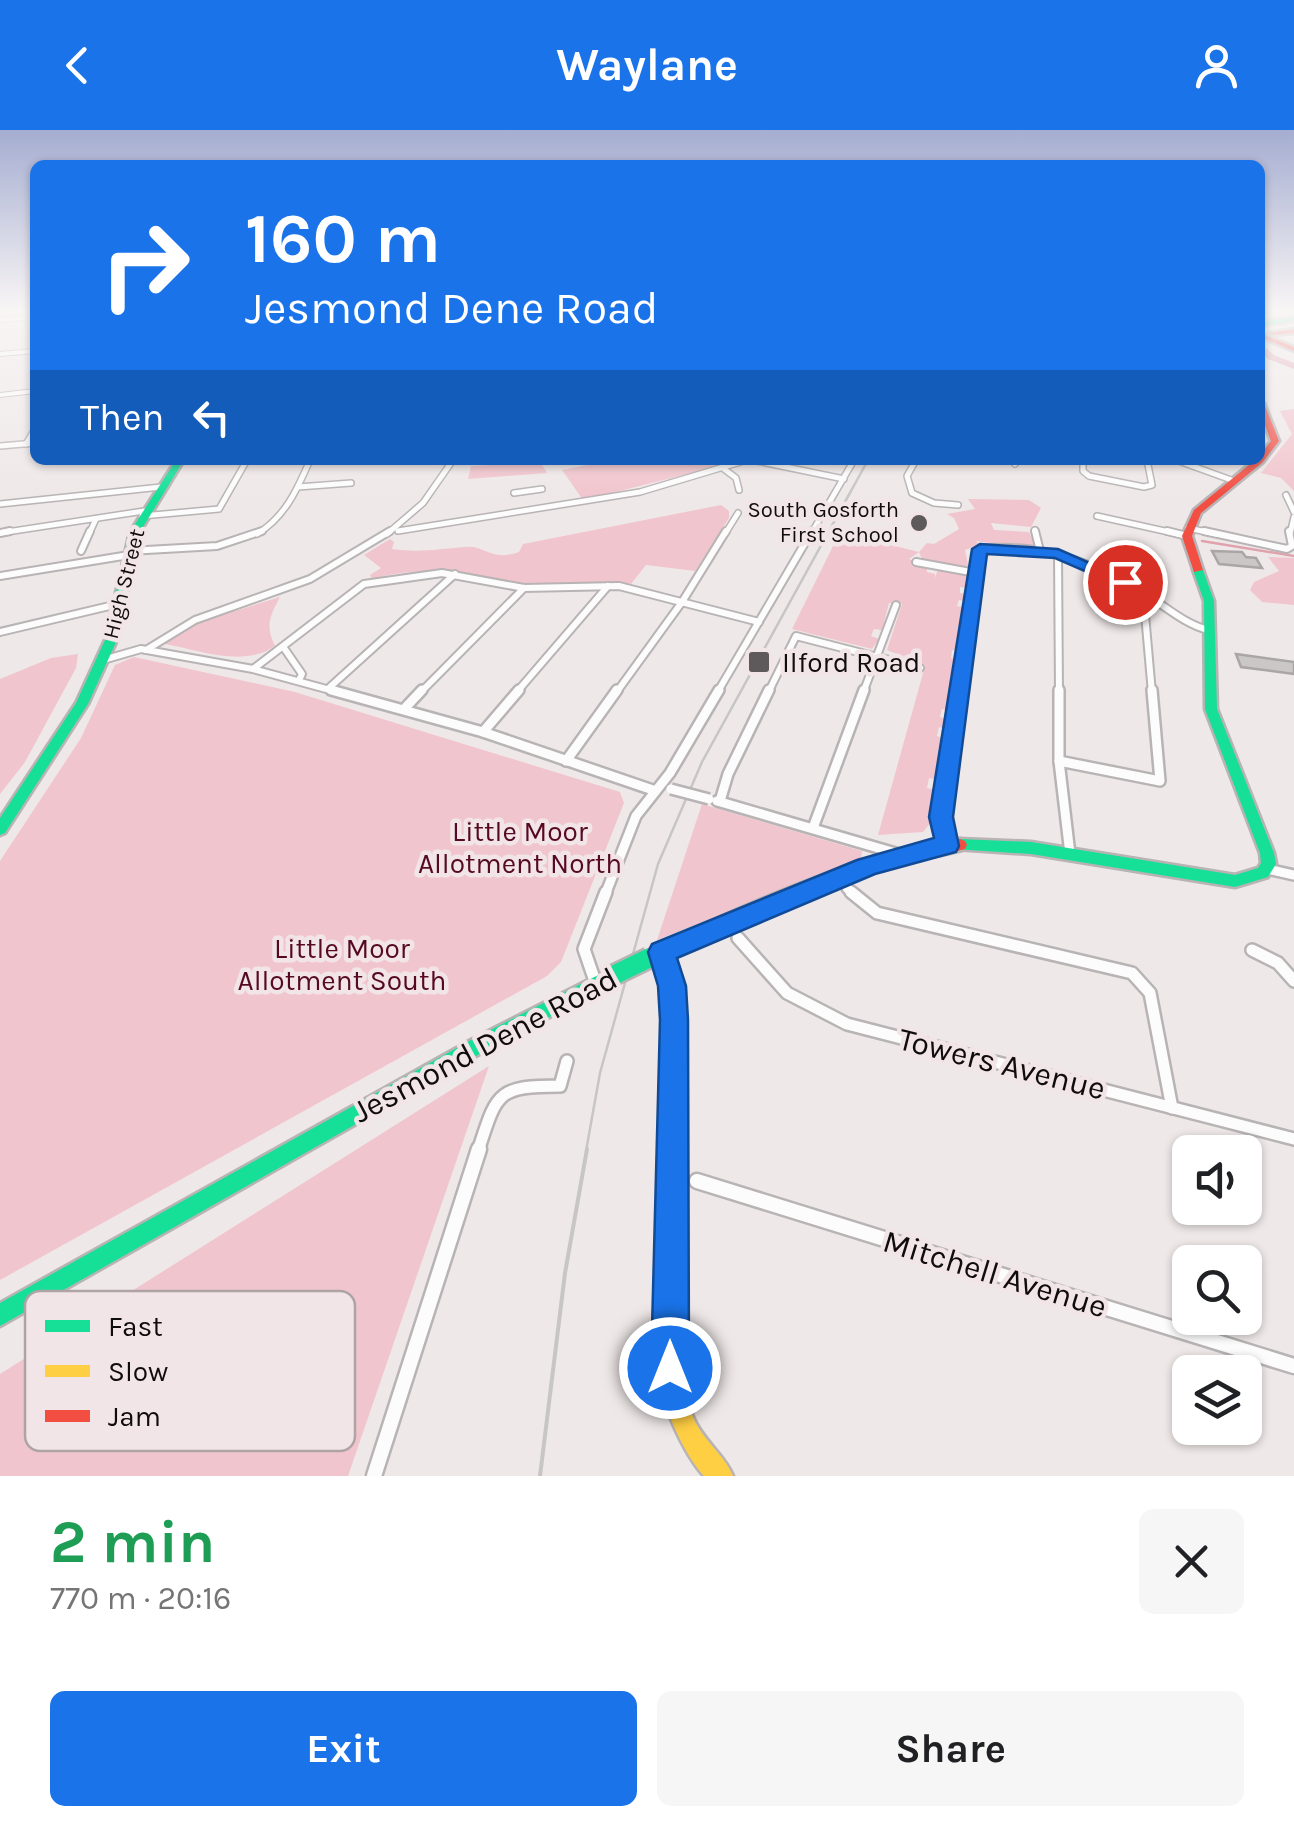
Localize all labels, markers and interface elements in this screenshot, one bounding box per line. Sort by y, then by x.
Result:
icon: back [50,38,105,93]
icon: person [1189,38,1244,93]
text: Waylane [556,39,738,91]
text: 160 m [245,198,441,280]
icon: right [80,200,210,330]
text: Jesmond Dene Road [245,282,658,334]
icon: left [184,390,239,445]
text: Then [80,395,164,440]
place label: South Gosforth First School [747,497,899,548]
marker: South Gosforth First School [908,512,930,534]
street label: High Street [98,526,150,642]
pin [1083,540,1168,625]
icon: arrive [1098,555,1153,610]
place label: Ilford Road [782,646,920,679]
marker: Ilford Road [746,649,772,675]
park label: Little Moor Allotment North [418,815,622,880]
park label: Little Moor Allotment South [238,932,446,997]
street label: Jesmond Dene Road [347,960,623,1130]
street label: Towers Avenue [895,1020,1109,1108]
map controls [1172,1135,1262,1445]
button: sound [1172,1135,1262,1225]
street label: Mitchell Avenue [879,1222,1111,1326]
button: search [1172,1245,1262,1335]
legend [25,1291,355,1451]
text: Fast [108,1310,163,1343]
position arrow [618,1316,722,1420]
text: Slow [108,1355,168,1388]
button: layers [1172,1355,1262,1445]
text: Jam [108,1400,161,1433]
text: 2 min [50,1507,215,1577]
button: close [1139,1509,1244,1614]
text: 770 m · 20:16 [50,1580,231,1617]
button: Exit [50,1691,637,1806]
button: Share [657,1691,1244,1806]

